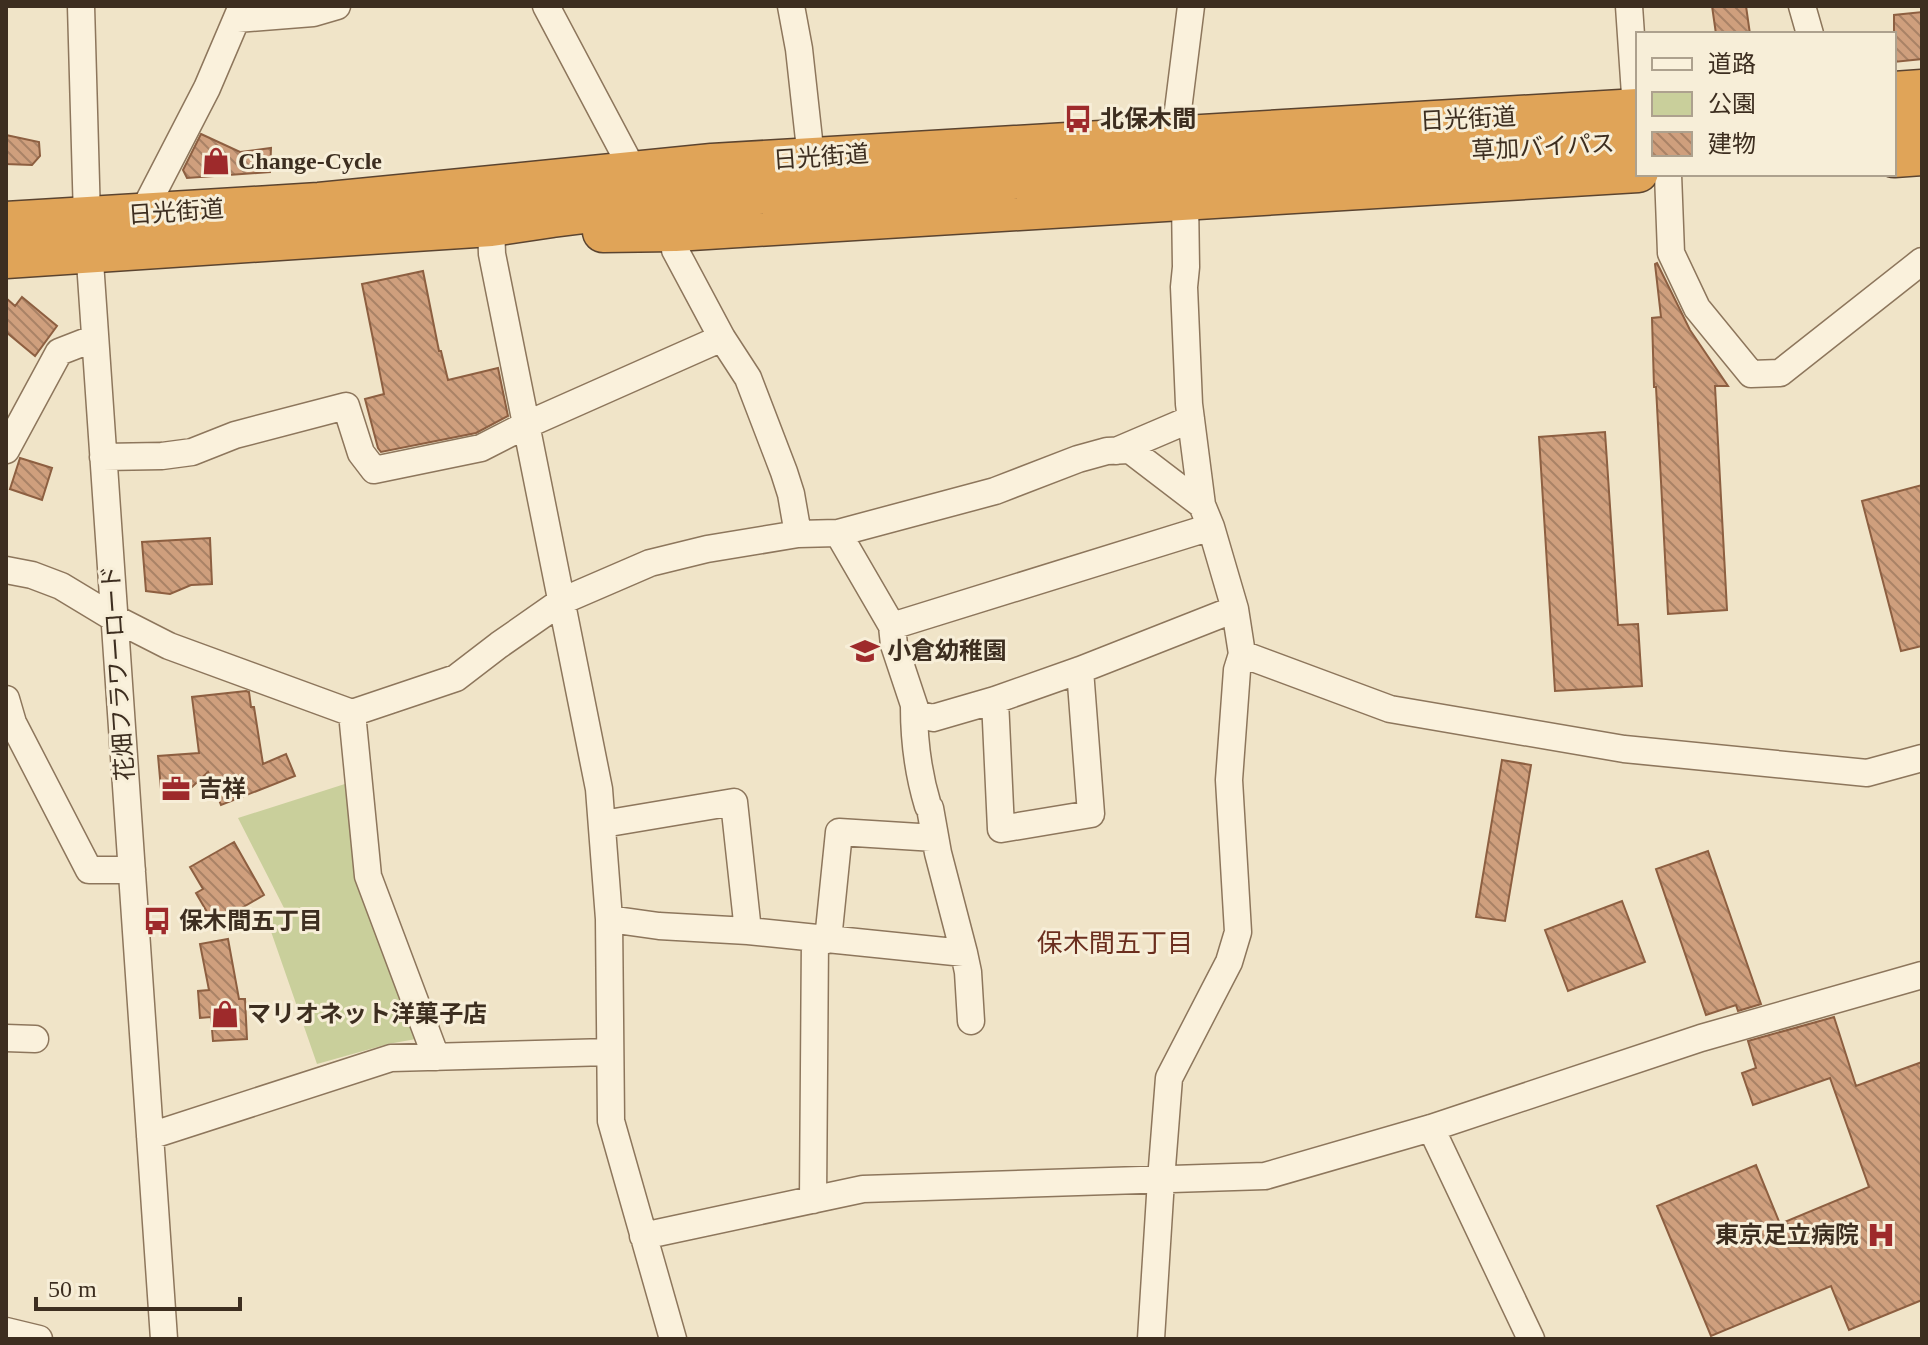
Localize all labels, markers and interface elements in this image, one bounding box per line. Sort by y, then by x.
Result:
legend [1636,32,1896,176]
text: 道路 [1708,51,1756,77]
text: 公園 [1708,91,1756,117]
bus stop icon: 北保木間 [1063,104,1093,134]
street label: 日光街道 [1419,104,1517,134]
place label: 北保木間 [1100,106,1196,132]
street label: 草加バイパス [1471,130,1615,164]
text: 建物 [1708,131,1756,157]
street label: 日光街道 [772,141,870,173]
shop icon: Change-Cycle [201,146,231,176]
place label: Change-Cycle [238,148,382,174]
street label: 日光街道 [127,196,225,228]
street label: 花畑フラワーロード [97,564,139,782]
school or university icon: 小倉幼稚園 [850,636,880,666]
place label: 小倉幼稚園 [887,638,1007,664]
office icon: 吉祥 [161,774,191,804]
place label: 吉祥 [198,776,246,802]
bus stop icon: 保木間五丁目 [142,906,172,936]
place label: 保木間五丁目 [179,908,323,934]
district label: 保木間五丁目 [1037,929,1193,958]
shop icon: マリオネット洋菓子店 [210,999,240,1029]
place label: マリオネット洋菓子店 [247,1001,487,1027]
hospital icon: 東京足立病院 [1866,1220,1896,1250]
place label: 東京足立病院 [1715,1222,1859,1248]
scale bar [36,1261,240,1311]
text: 50 m [48,1276,97,1302]

